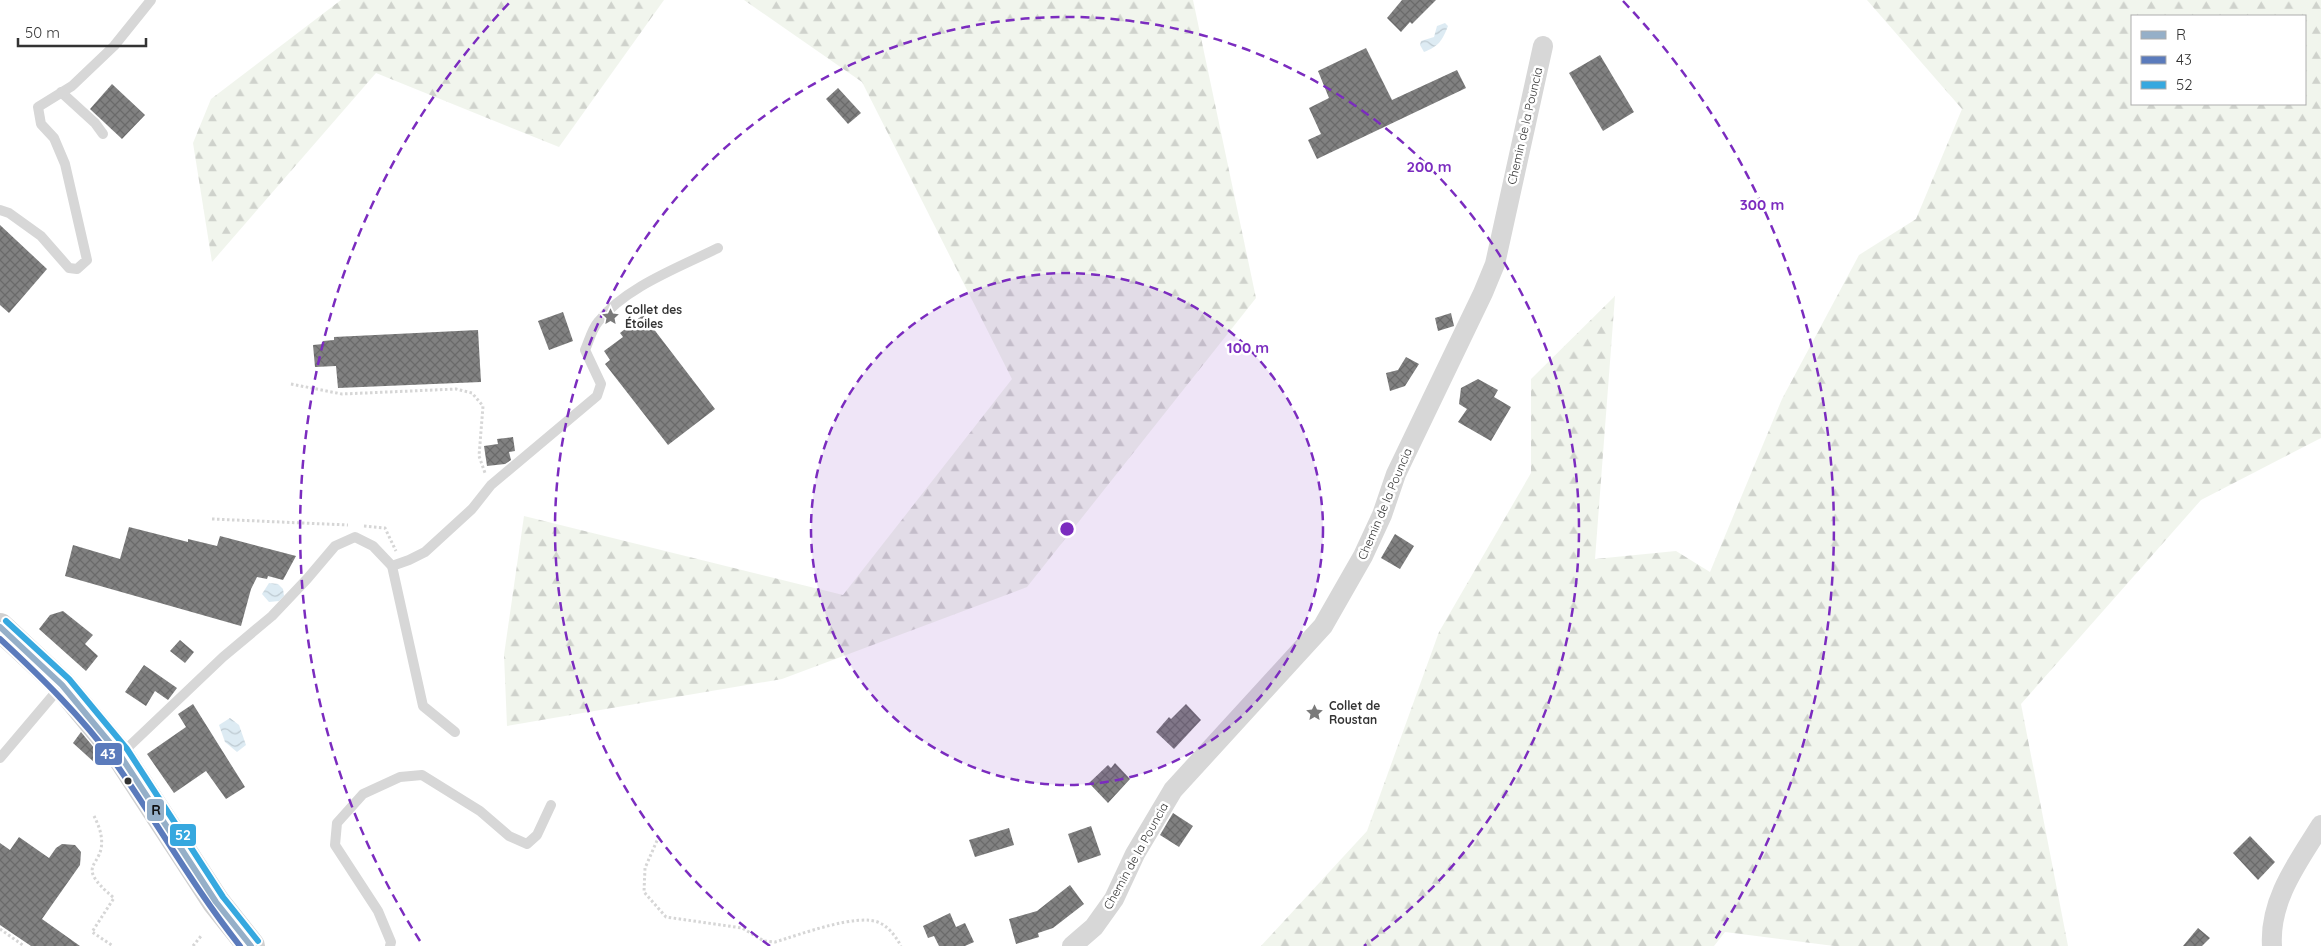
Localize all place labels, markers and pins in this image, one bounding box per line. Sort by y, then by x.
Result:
place label: Collet des Étoiles [625,302,682,331]
place icon: Collet des Étoiles [601,307,621,327]
centre of rings [1058,520,1076,538]
place label: Collet de Roustan [1329,698,1380,727]
place icon: Collet de Roustan [1305,703,1325,723]
unlabelled marker [123,776,133,786]

